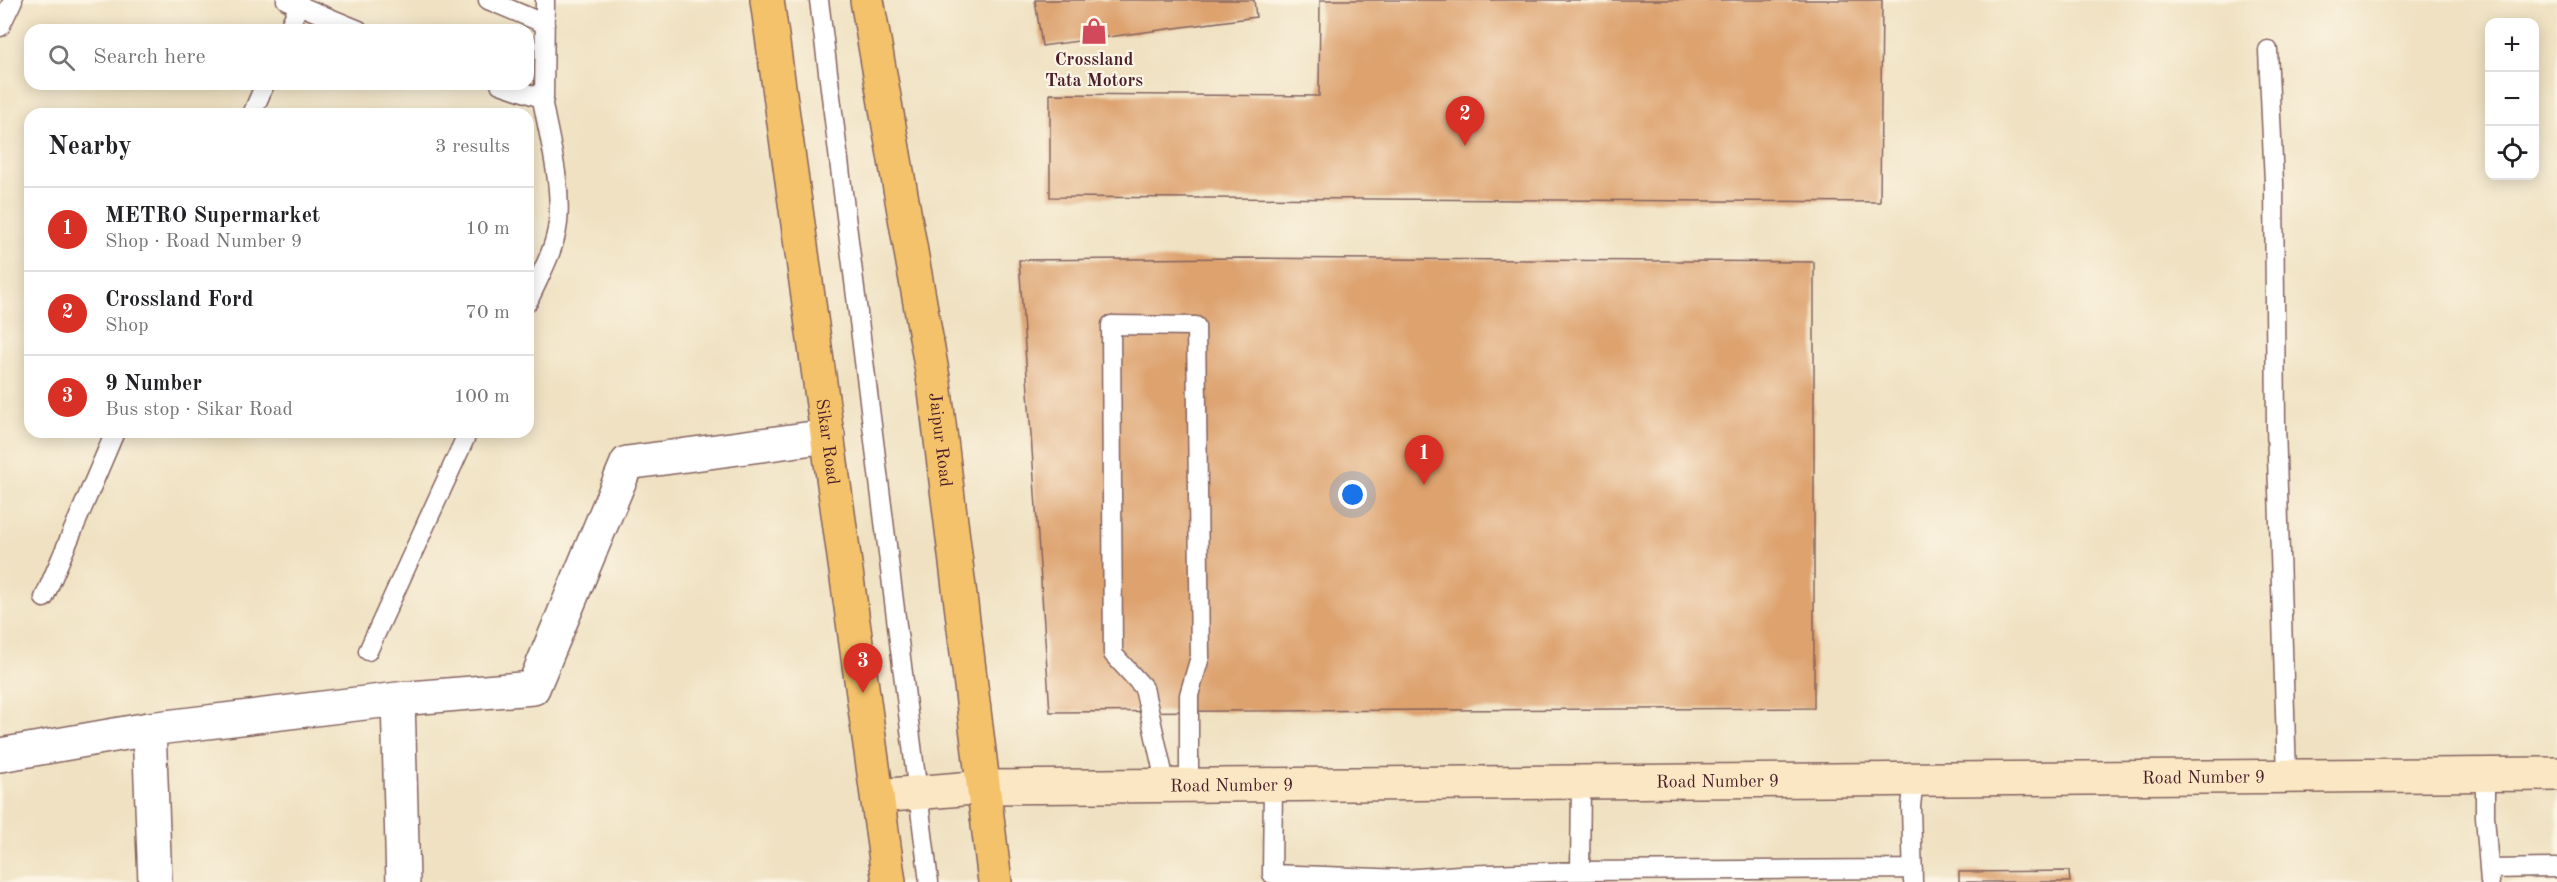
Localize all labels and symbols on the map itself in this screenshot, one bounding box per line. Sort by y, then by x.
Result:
shop icon: Crossland Tata Motors [1079,16,1109,46]
place label: Crossland Tata Motors [1045,51,1143,90]
pin: 2 [1446,96,1484,146]
street label: Jaipur Road [925,392,955,488]
street label: Sikar Road [812,398,842,486]
pin: 1 [1404,436,1444,485]
your location [1338,480,1367,509]
pin: 3 [844,644,882,693]
street label: Road Number 9 [2142,768,2265,787]
street label: Road Number 9 [1656,772,1779,791]
street label: Road Number 9 [1170,776,1293,795]

